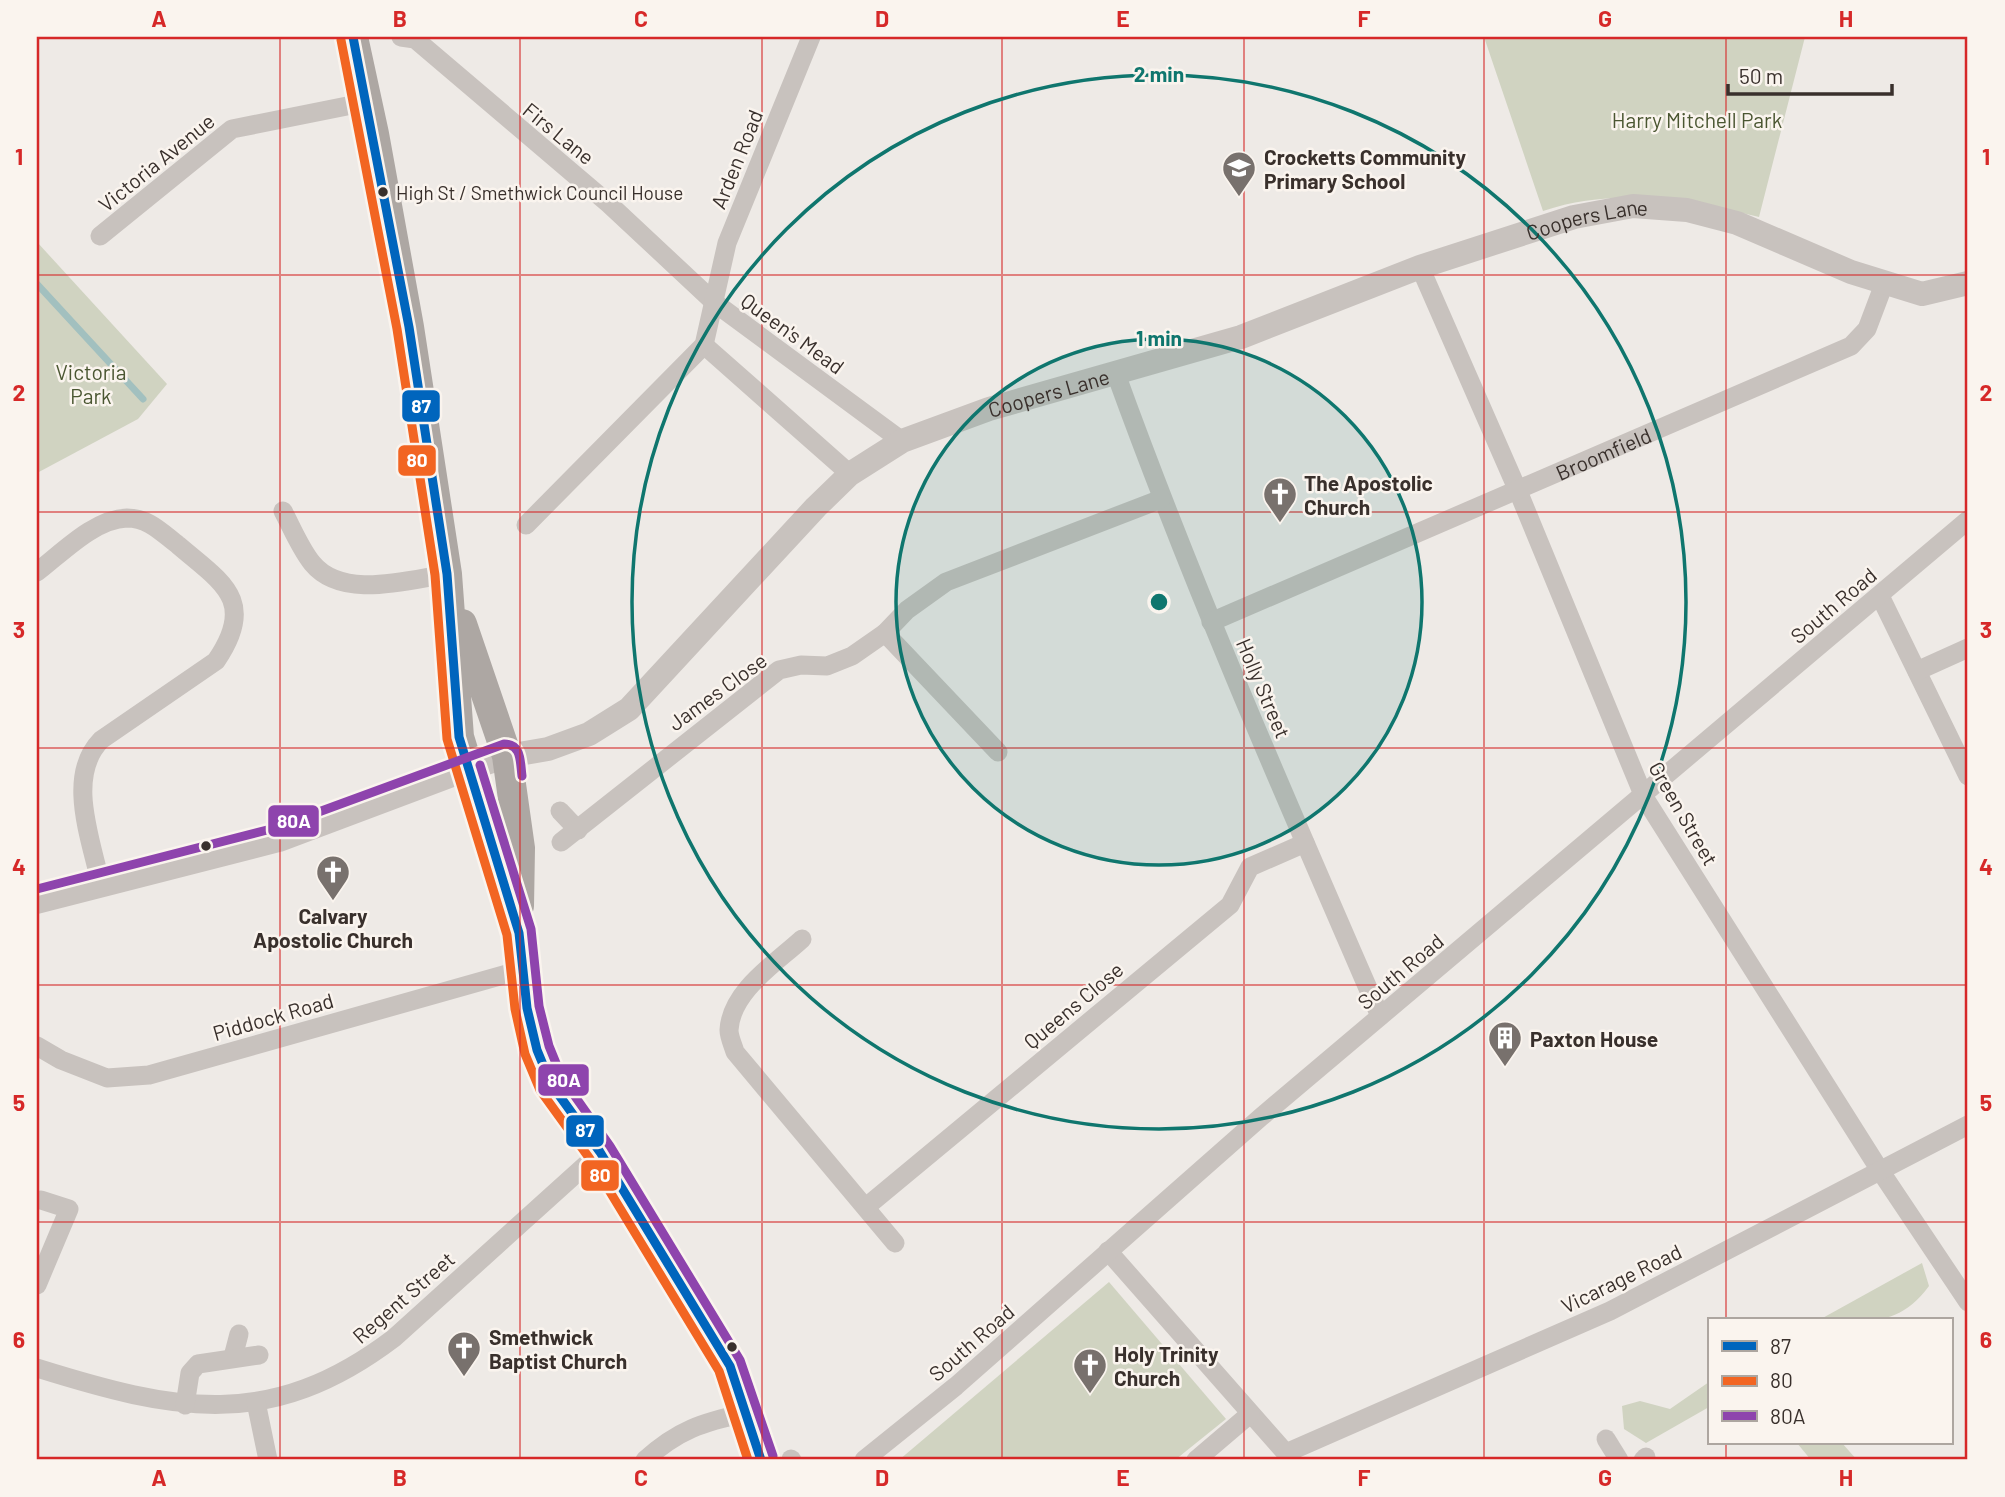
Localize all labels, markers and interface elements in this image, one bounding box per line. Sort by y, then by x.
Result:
text: A [151,4,167,32]
text: B [393,4,407,32]
text: C [634,4,648,32]
text: D [875,4,889,32]
text: E [1116,4,1130,32]
text: F [1358,4,1371,32]
text: G [1598,4,1612,32]
text: H [1839,4,1853,32]
scale bar [1728,52,1893,96]
text: 2 min [1134,61,1184,86]
text: 50 m [1739,63,1783,88]
street label: Firs Lane [518,97,600,169]
street label: Arden Road [705,106,767,212]
park label: Harry Mitchell Park [1612,107,1782,132]
street label: Victoria Avenue [93,108,219,216]
text: 1 [15,142,23,170]
text: 1 [1982,142,1990,170]
place label: Crocketts Community Primary School [1264,144,1466,193]
school or university icon: Crocketts Community Primary School [1220,149,1258,198]
place label: High St / Smethwick Council House [396,181,683,204]
marker: High St / Smethwick Council House [376,185,390,199]
street label: Coopers Lane [1523,193,1649,244]
street label: Queen's Mead [737,287,849,379]
text: 1 min [1136,325,1182,350]
park label: Victoria Park [55,359,127,408]
street label: Coopers Lane [985,363,1112,421]
text: 2 [13,378,25,406]
text: 2 [1980,378,1992,406]
line badge: 87 [401,389,441,423]
text: 87 [411,394,431,417]
street label: Broomfield [1552,421,1655,484]
line badge: 80 [397,444,437,477]
text: 80 [406,448,428,471]
place label: The Apostolic Church [1304,470,1433,519]
church icon: The Apostolic Church [1261,475,1299,524]
street label: South Road [1785,562,1881,648]
centre of rings [1147,590,1171,614]
text: 3 [13,615,25,643]
text: 3 [1980,615,1992,643]
street label: Holly Street [1232,634,1296,742]
street label: James Close [663,647,771,735]
street label: Green Street [1644,757,1724,869]
line badge: 80A [267,804,320,838]
text: 80A [277,809,311,832]
unlabelled marker [199,839,213,853]
text: 4 [12,852,26,880]
text: 4 [1979,852,1993,880]
church icon: Calvary Apostolic Church [314,853,352,902]
place label: Calvary Apostolic Church [253,903,413,952]
street label: South Road [1352,928,1448,1014]
street label: Queens Close [1018,956,1128,1054]
street label: Piddock Road [210,987,336,1045]
building icon: Paxton House [1486,1019,1524,1068]
place label: Paxton House [1530,1026,1658,1051]
line badge: 80A [537,1063,590,1097]
text: 80A [547,1068,581,1091]
text: 5 [13,1088,25,1116]
text: 5 [1980,1088,1992,1116]
line badge: 87 [565,1114,605,1148]
text: 87 [575,1118,595,1141]
line badge: 80 [580,1159,620,1192]
text: 80 [589,1163,611,1186]
street label: Vicarage Road [1557,1238,1685,1318]
street label: Regent Street [347,1246,459,1348]
street label: South Road [923,1298,1019,1386]
legend [1708,1318,1952,1444]
place label: Smethwick Baptist Church [489,1324,627,1373]
text: 6 [13,1325,25,1353]
text: 6 [1980,1325,1992,1353]
church icon: Smethwick Baptist Church [445,1329,483,1378]
text: 87 [1770,1333,1791,1358]
unlabelled marker [725,1340,739,1354]
place label: Holy Trinity Church [1114,1341,1219,1390]
church icon: Holy Trinity Church [1071,1346,1109,1395]
text: 80 [1770,1367,1793,1392]
text: 80A [1770,1403,1806,1428]
text: A [151,1463,167,1491]
text: B [393,1463,407,1491]
text: C [634,1463,648,1491]
text: D [875,1463,889,1491]
text: E [1116,1463,1130,1491]
text: F [1358,1463,1371,1491]
text: G [1598,1463,1612,1491]
text: H [1839,1463,1853,1491]

